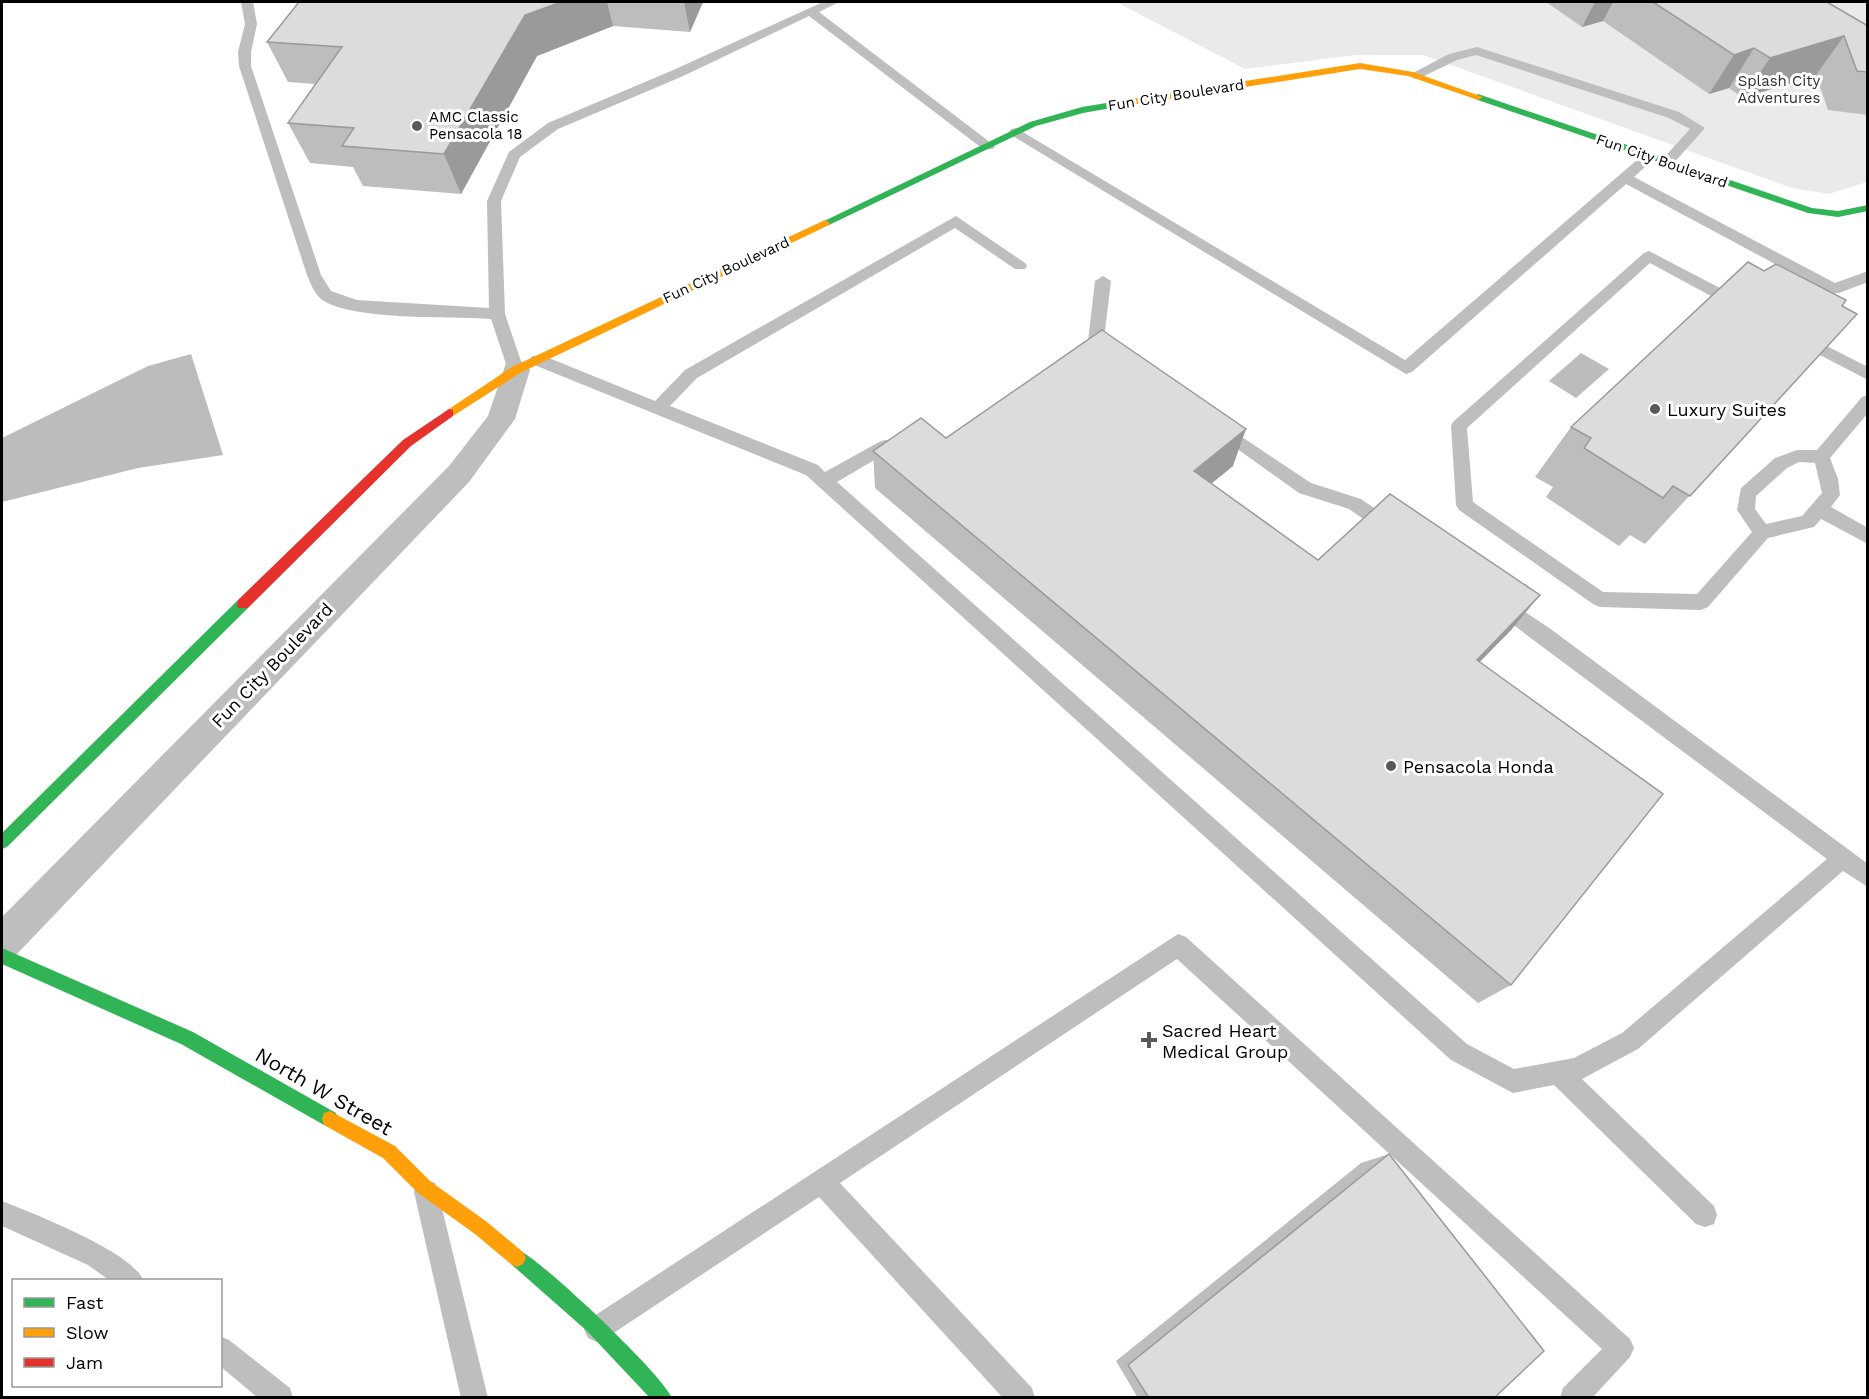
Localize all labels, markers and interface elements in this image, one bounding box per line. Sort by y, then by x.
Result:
park label: Splash City Adventures [1738,72,1821,107]
street label: Fun City Boulevard [1107,75,1245,115]
place label: AMC Classic Pensacola 18 [429,108,522,143]
marker: AMC Classic Pensacola 18 [410,119,424,133]
street label: Fun City Boulevard [1594,130,1730,192]
street label: Fun City Boulevard [660,233,792,307]
place label: Luxury Suites [1667,399,1786,420]
marker: Luxury Suites [1648,402,1662,416]
street label: Fun City Boulevard [207,598,337,732]
place label: Pensacola Honda [1403,756,1554,777]
marker: Pensacola Honda [1384,759,1398,773]
place label: Sacred Heart Medical Group [1162,1020,1288,1062]
marker: Sacred Heart Medical Group [1140,1031,1158,1049]
street label: North W Street [251,1042,397,1140]
legend [12,1279,222,1387]
text: Fast [66,1292,104,1313]
text: Slow [66,1322,109,1343]
text: Jam [66,1352,103,1373]

